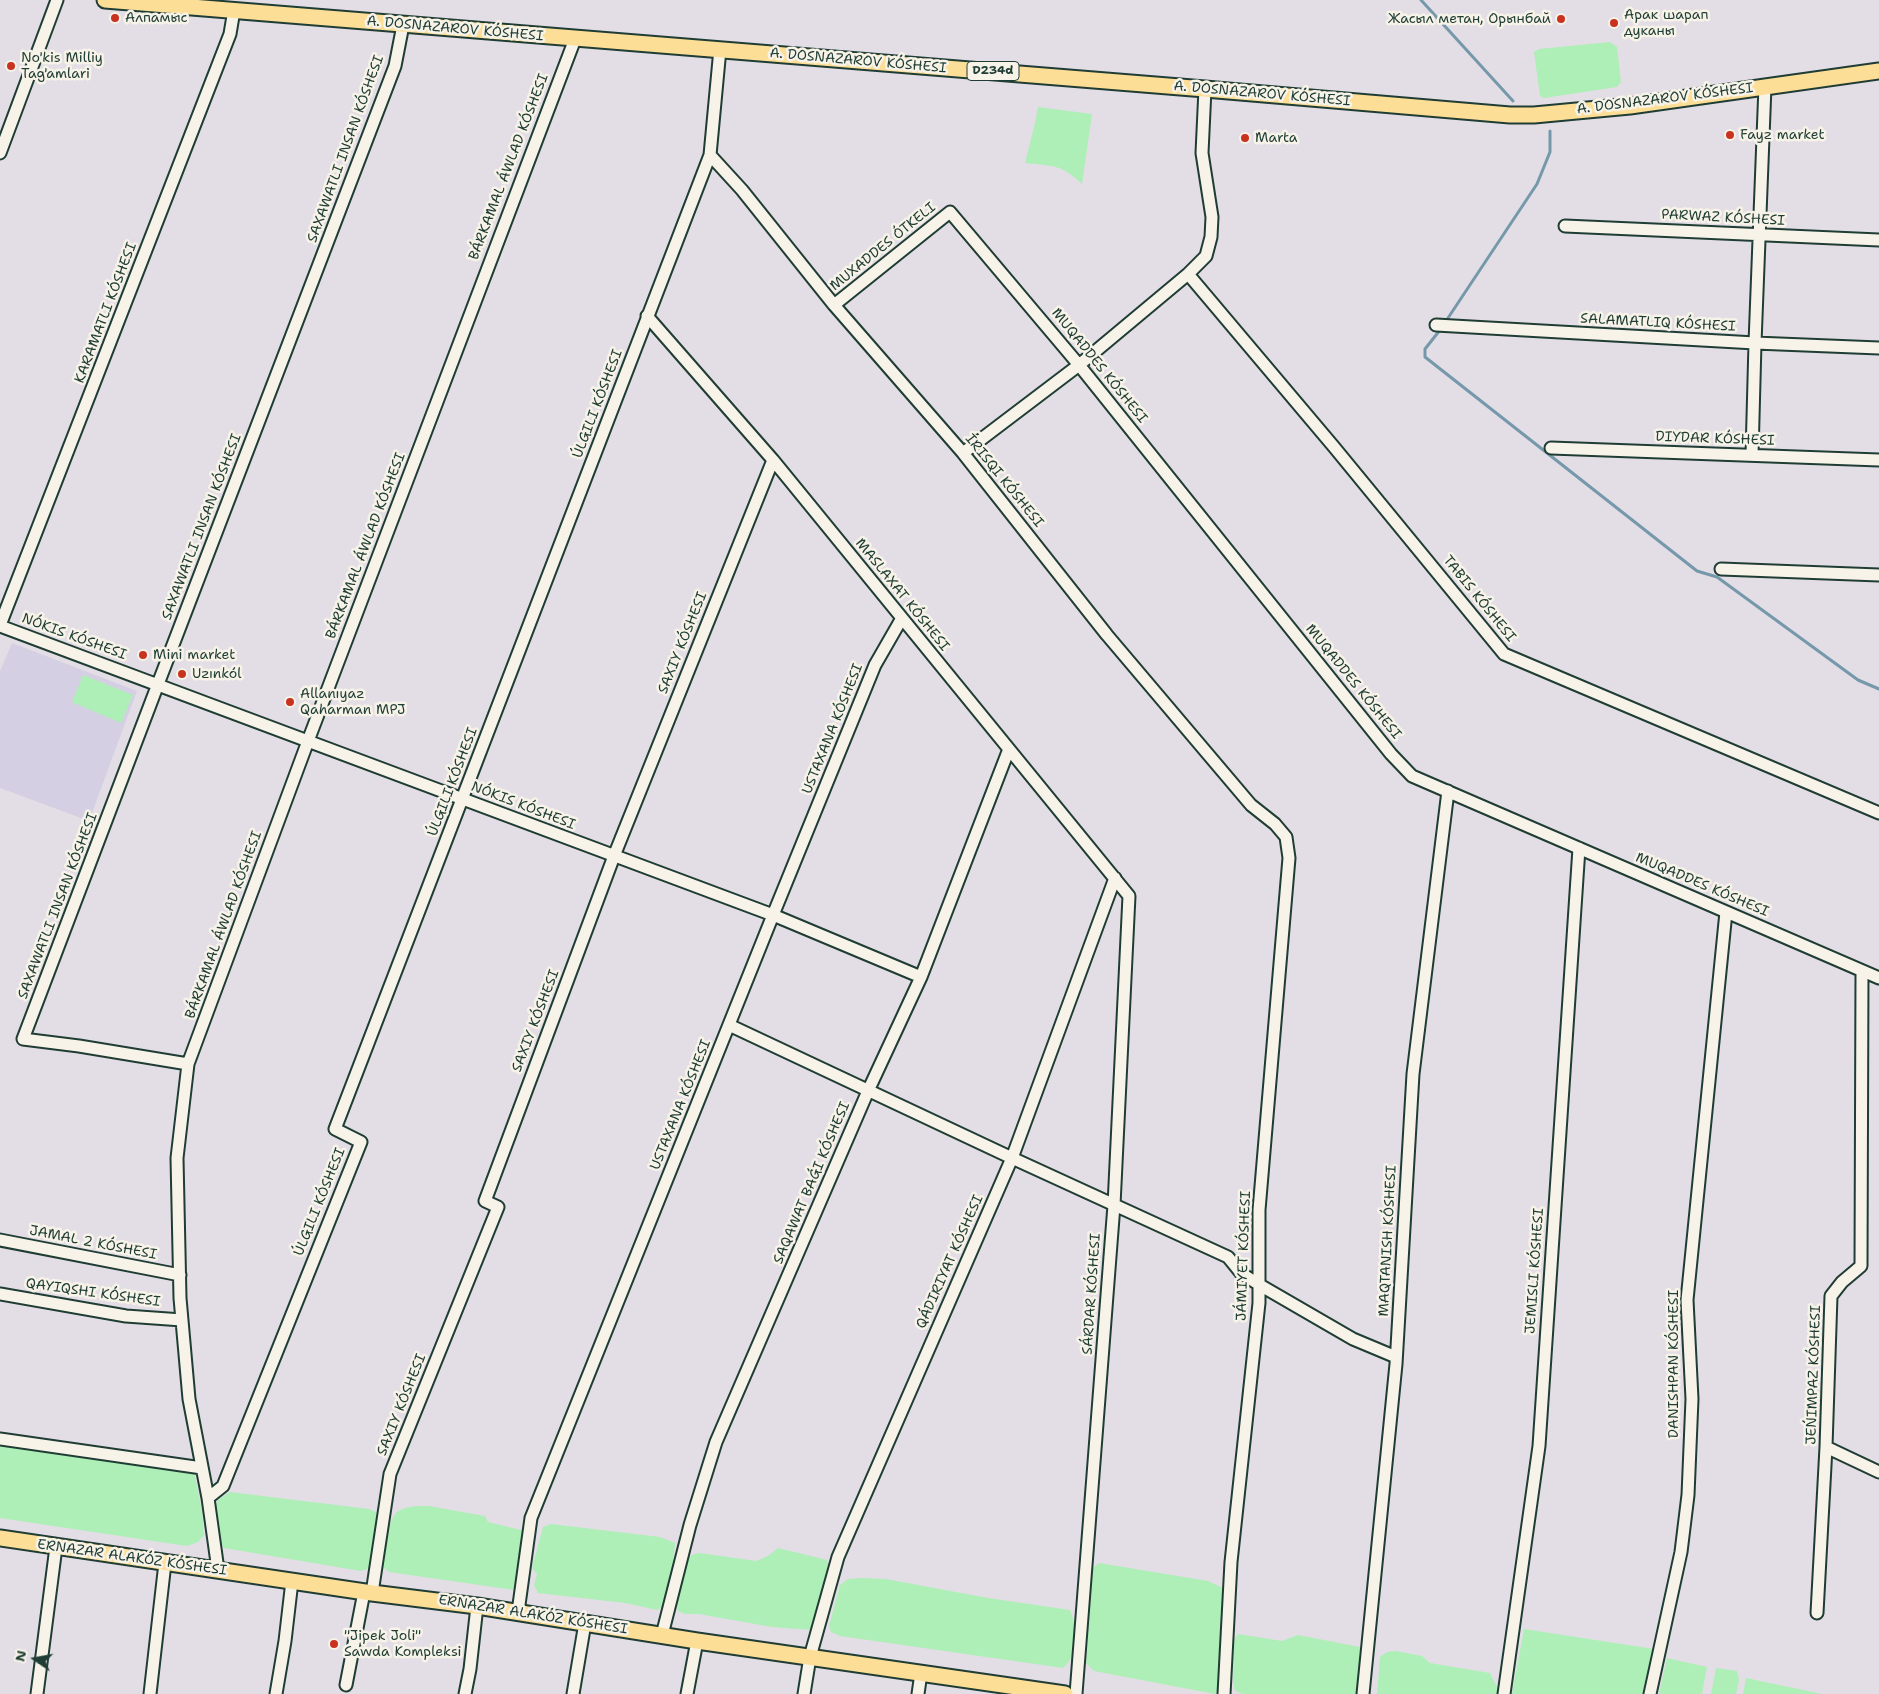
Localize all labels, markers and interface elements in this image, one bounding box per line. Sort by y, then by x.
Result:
place label: Арак шарап дуканы [1624,7,1709,40]
place label: Алпамыс [125,10,188,26]
place label: Жасыл метан, Орынбай [1388,11,1551,27]
marker: Алпамыс [109,12,121,24]
street label: A. DOSNAZAROV KÓSHESI [366,13,544,45]
marker: Жасыл метан, Орынбай [1555,13,1567,25]
marker: Арак шарап дуканы [1608,17,1620,29]
street label: A. DOSNAZAROV KÓSHESI [769,45,947,77]
place label: No'kis Milliy Tag'amlari [21,50,103,82]
street label: SAXAWATLI INSAN KÓSHESI [304,53,388,245]
marker: No'kis Milliy Tag'amlari [5,60,17,72]
road number: D234d [967,61,1019,80]
street label: BÁRKAMAL ÁWLAD KÓSHESI [466,71,552,263]
street label: A. DOSNAZAROV KÓSHESI [1173,78,1351,110]
street label: A. DOSNAZAROV KÓSHESI [1576,80,1754,118]
place label: Fayz market [1740,127,1825,143]
marker: Fayz market [1724,129,1736,141]
place label: Marta [1255,130,1298,146]
marker: Marta [1239,132,1251,144]
street label: MUXADDES ÓTKELI [827,199,939,295]
street label: PARWAZ KÓSHESI [1661,206,1785,230]
street label: KARAMATLI KÓSHESI [71,240,141,386]
street label: MUQADDES KÓSHESI [1048,305,1150,427]
street label: SALAMATLIQ KÓSHESI [1580,311,1736,335]
street label: ÚLGILI KÓSHESI [570,347,626,461]
street label: DIYDAR KÓSHESI [1655,429,1775,449]
street label: ÍRISQI KÓSHESI [961,431,1047,531]
street label: SAXAWATLI INSAN KÓSHESI [159,432,245,622]
street label: BÁRKAMAL ÁWLAD KÓSHESI [323,450,409,642]
street label: MASLAXAT KÓSHESI [851,535,953,655]
street label: TABIS KÓSHESI [1439,553,1519,645]
street label: SAXIY KÓSHESI [655,590,711,696]
street label: NÓKIS KÓSHESI [19,610,129,664]
street label: MUQADDES KÓSHESI [1302,621,1404,743]
place label: Mini market [153,647,235,663]
marker: Mini market [137,649,149,661]
street label: USTAXANA KÓSHESI [799,661,867,797]
place label: Uzınkól [192,666,241,682]
marker: Uzınkól [176,668,188,680]
place label: Allanıyaz Qaharman MPJ [300,686,405,719]
marker: Allanıyaz Qaharman MPJ [284,696,296,708]
street label: ÚLGILI KÓSHESI [425,725,481,839]
street label: NÓKIS KÓSHESI [469,778,577,834]
street label: SAXAWATLI INSAN KÓSHESI [15,811,101,1001]
street label: BÁRKAMAL ÁWLAD KÓSHESI [182,829,266,1021]
street label: MUQADDES KÓSHESI [1633,849,1771,921]
street label: SAXIY KÓSHESI [509,967,563,1075]
street label: USTAXANA KÓSHESI [647,1037,715,1173]
street label: SAQAWAT BAǴI KÓSHESI [770,1099,854,1267]
street label: ÚLGILI KÓSHESI [291,1146,349,1258]
street label: MAQTANISH KÓSHESI [1376,1165,1400,1317]
street label: JÁMIYET KÓSHESI [1233,1191,1255,1321]
street label: QÁDIRIYAT KÓSHESI [913,1192,987,1332]
street label: JEMISLI KÓSHESI [1522,1208,1548,1334]
street label: JAMAL 2 KÓSHESI [28,1222,158,1264]
street label: SÁRDAR KÓSHESI [1079,1233,1105,1355]
street label: QAYIQSHI KÓSHESI [25,1275,161,1311]
street label: DANISHPAN KÓSHESI [1666,1290,1682,1438]
street label: JEŃIMPAZ KÓSHESI [1803,1305,1825,1445]
street label: SAXIY KÓSHESI [374,1352,430,1458]
street label: ERNAZAR ALAKÓZ KÓSHESI [36,1536,228,1580]
street label: ERNAZAR ALAKÓZ KÓSHESI [437,1592,629,1638]
place label: "Jipek Joli" Sawda Kompleksi [344,1628,462,1660]
north arrow [10,1634,60,1684]
marker: "Jipek Joli" Sawda Kompleksi [328,1638,340,1650]
text: N [10,1649,30,1663]

